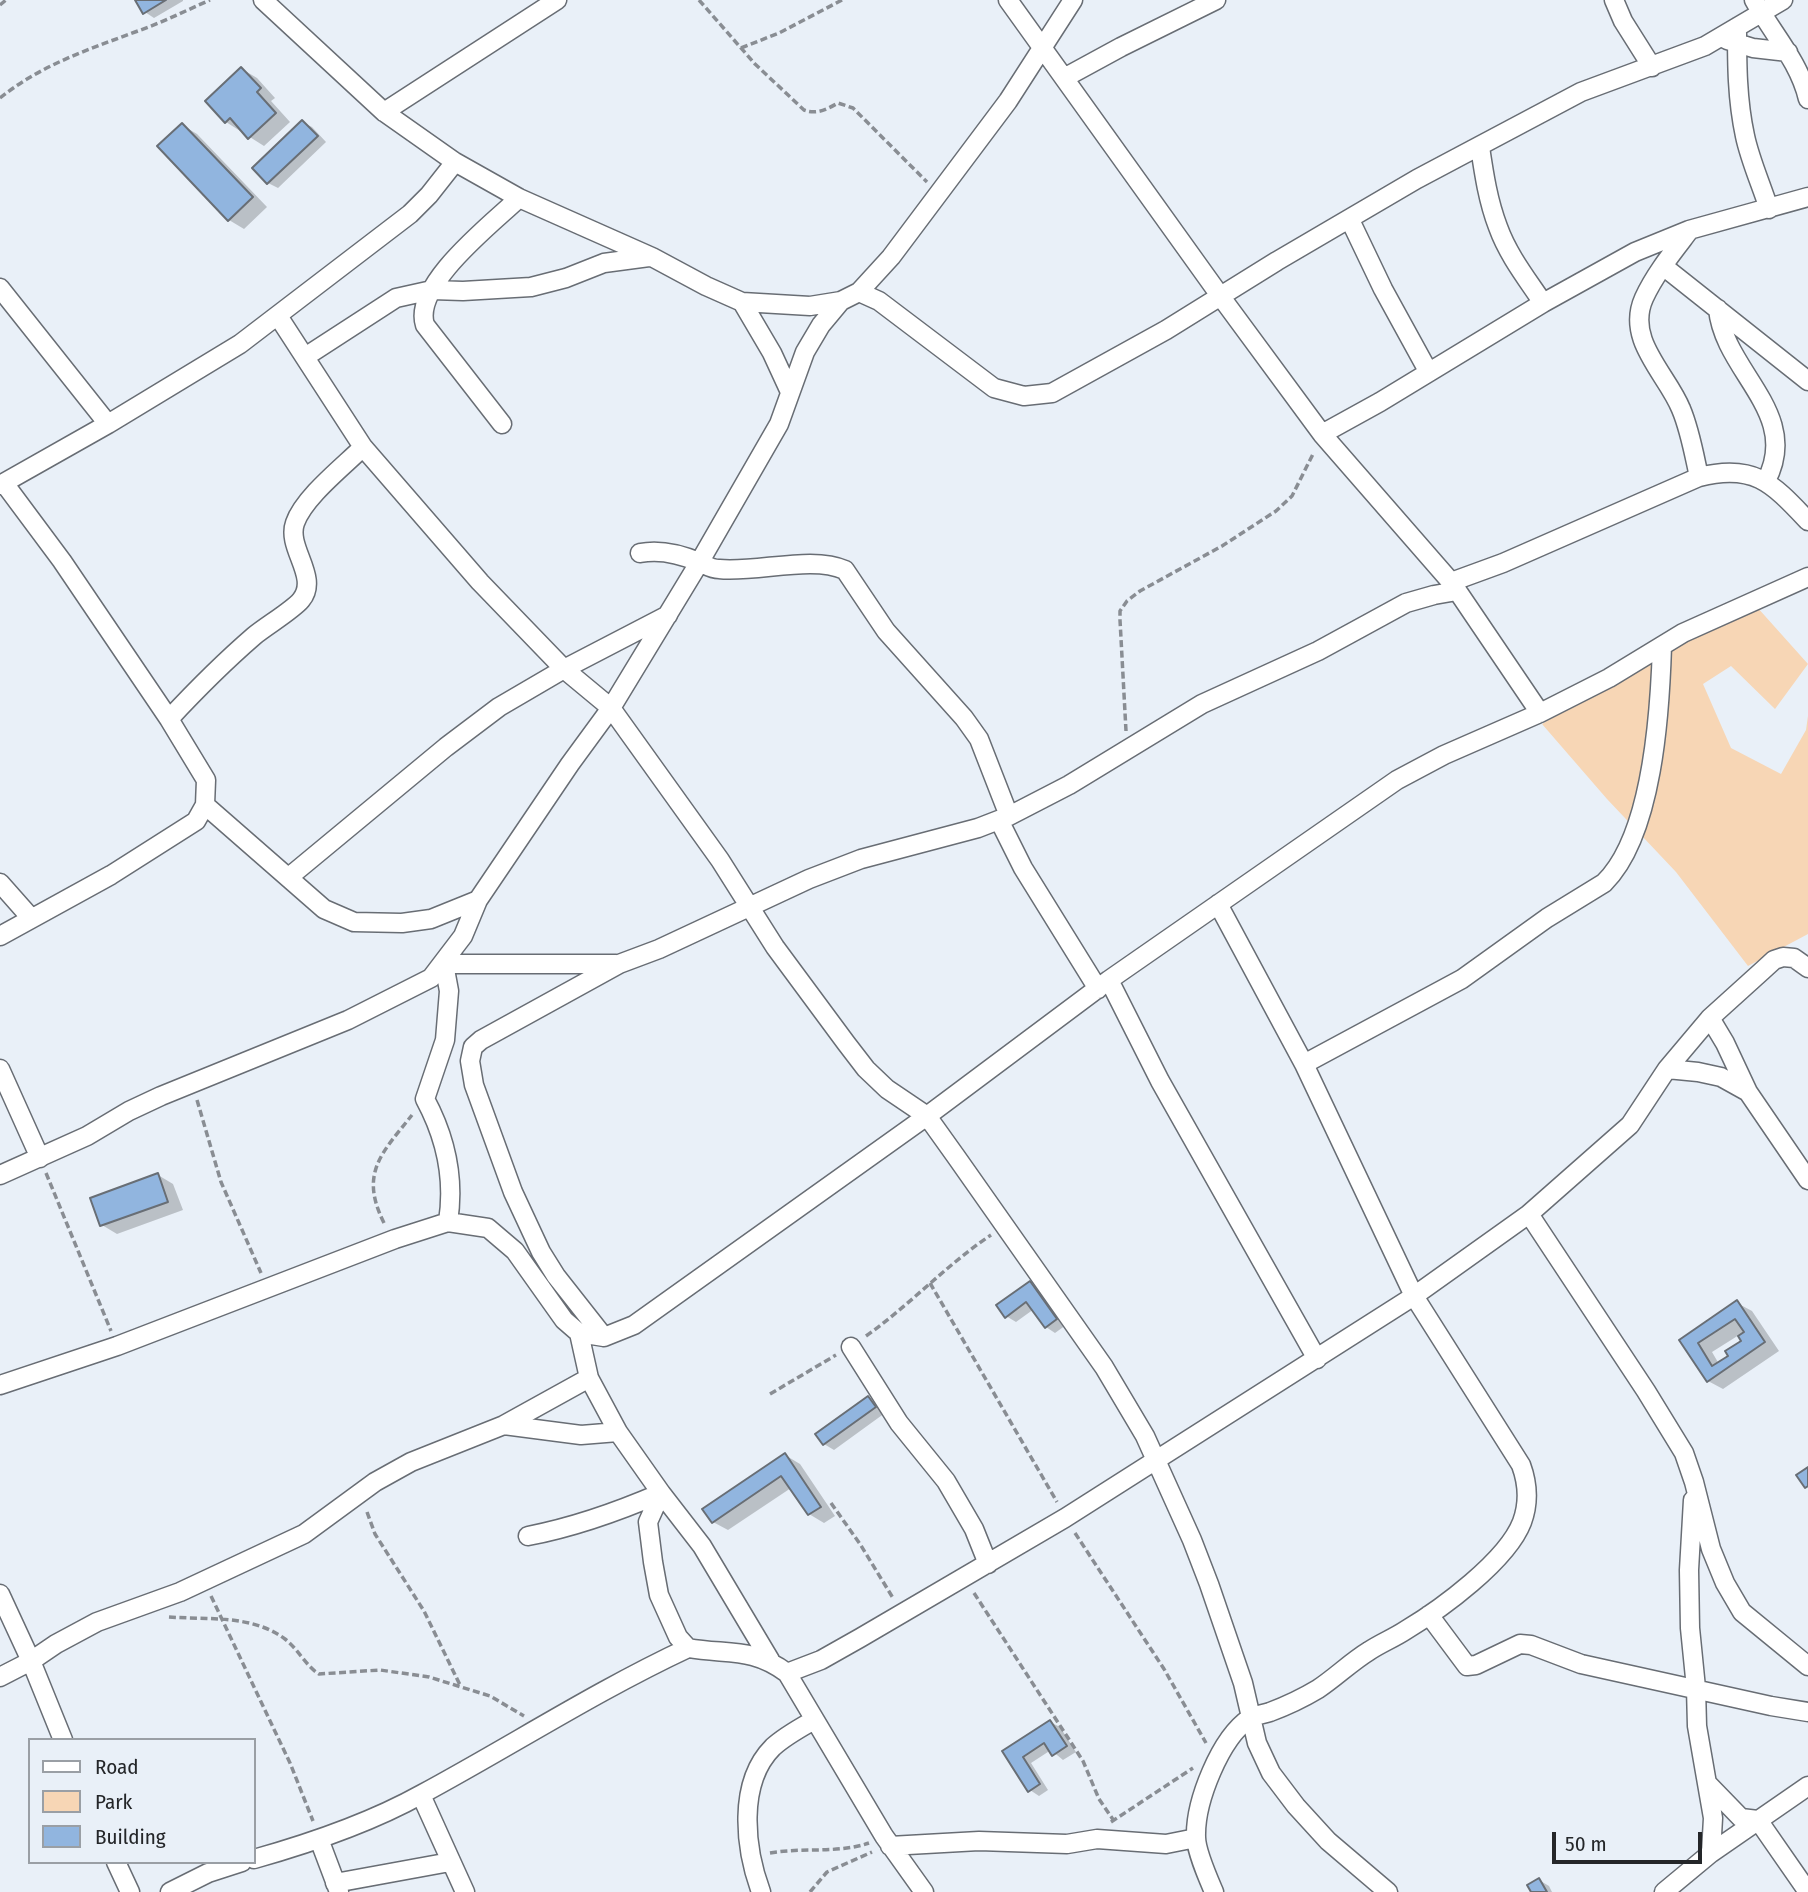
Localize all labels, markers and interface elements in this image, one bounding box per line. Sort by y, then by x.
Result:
legend [28,1738,256,1864]
text: Road [95,1754,139,1780]
text: Park [95,1789,132,1815]
scale bar [1556,1818,1706,1862]
text: Building [95,1824,166,1850]
text: 50 m [1565,1831,1607,1857]

